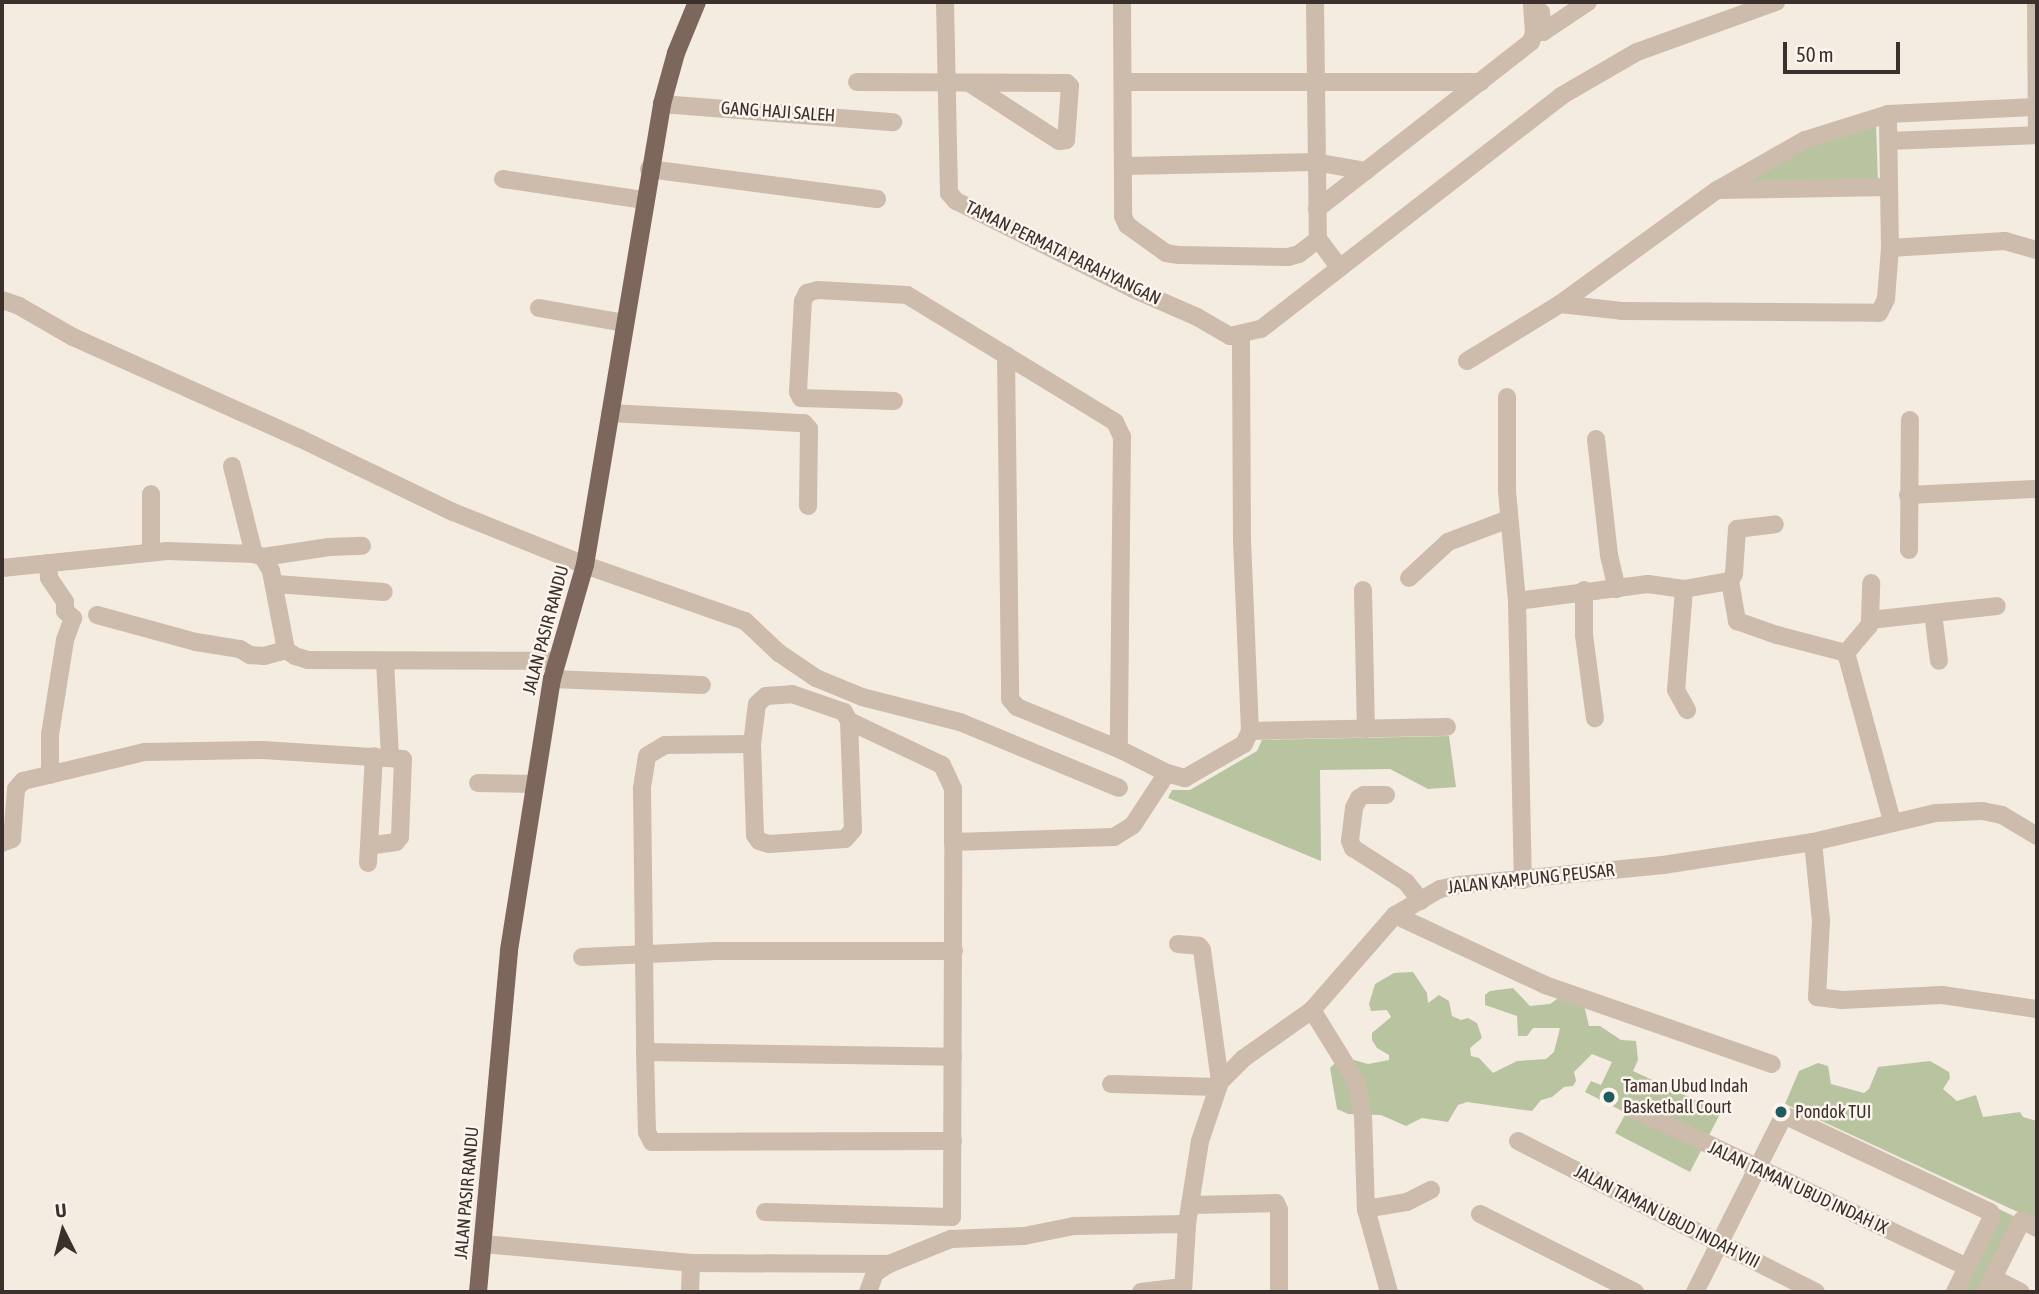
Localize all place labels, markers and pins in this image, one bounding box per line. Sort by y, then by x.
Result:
place label: Taman Ubud Indah Basketball Court [1623,1076,1748,1118]
marker: Taman Ubud Indah Basketball Court [1601,1089,1617,1105]
place label: Pondok TUI [1795,1101,1871,1123]
marker: Pondok TUI [1773,1104,1789,1120]

